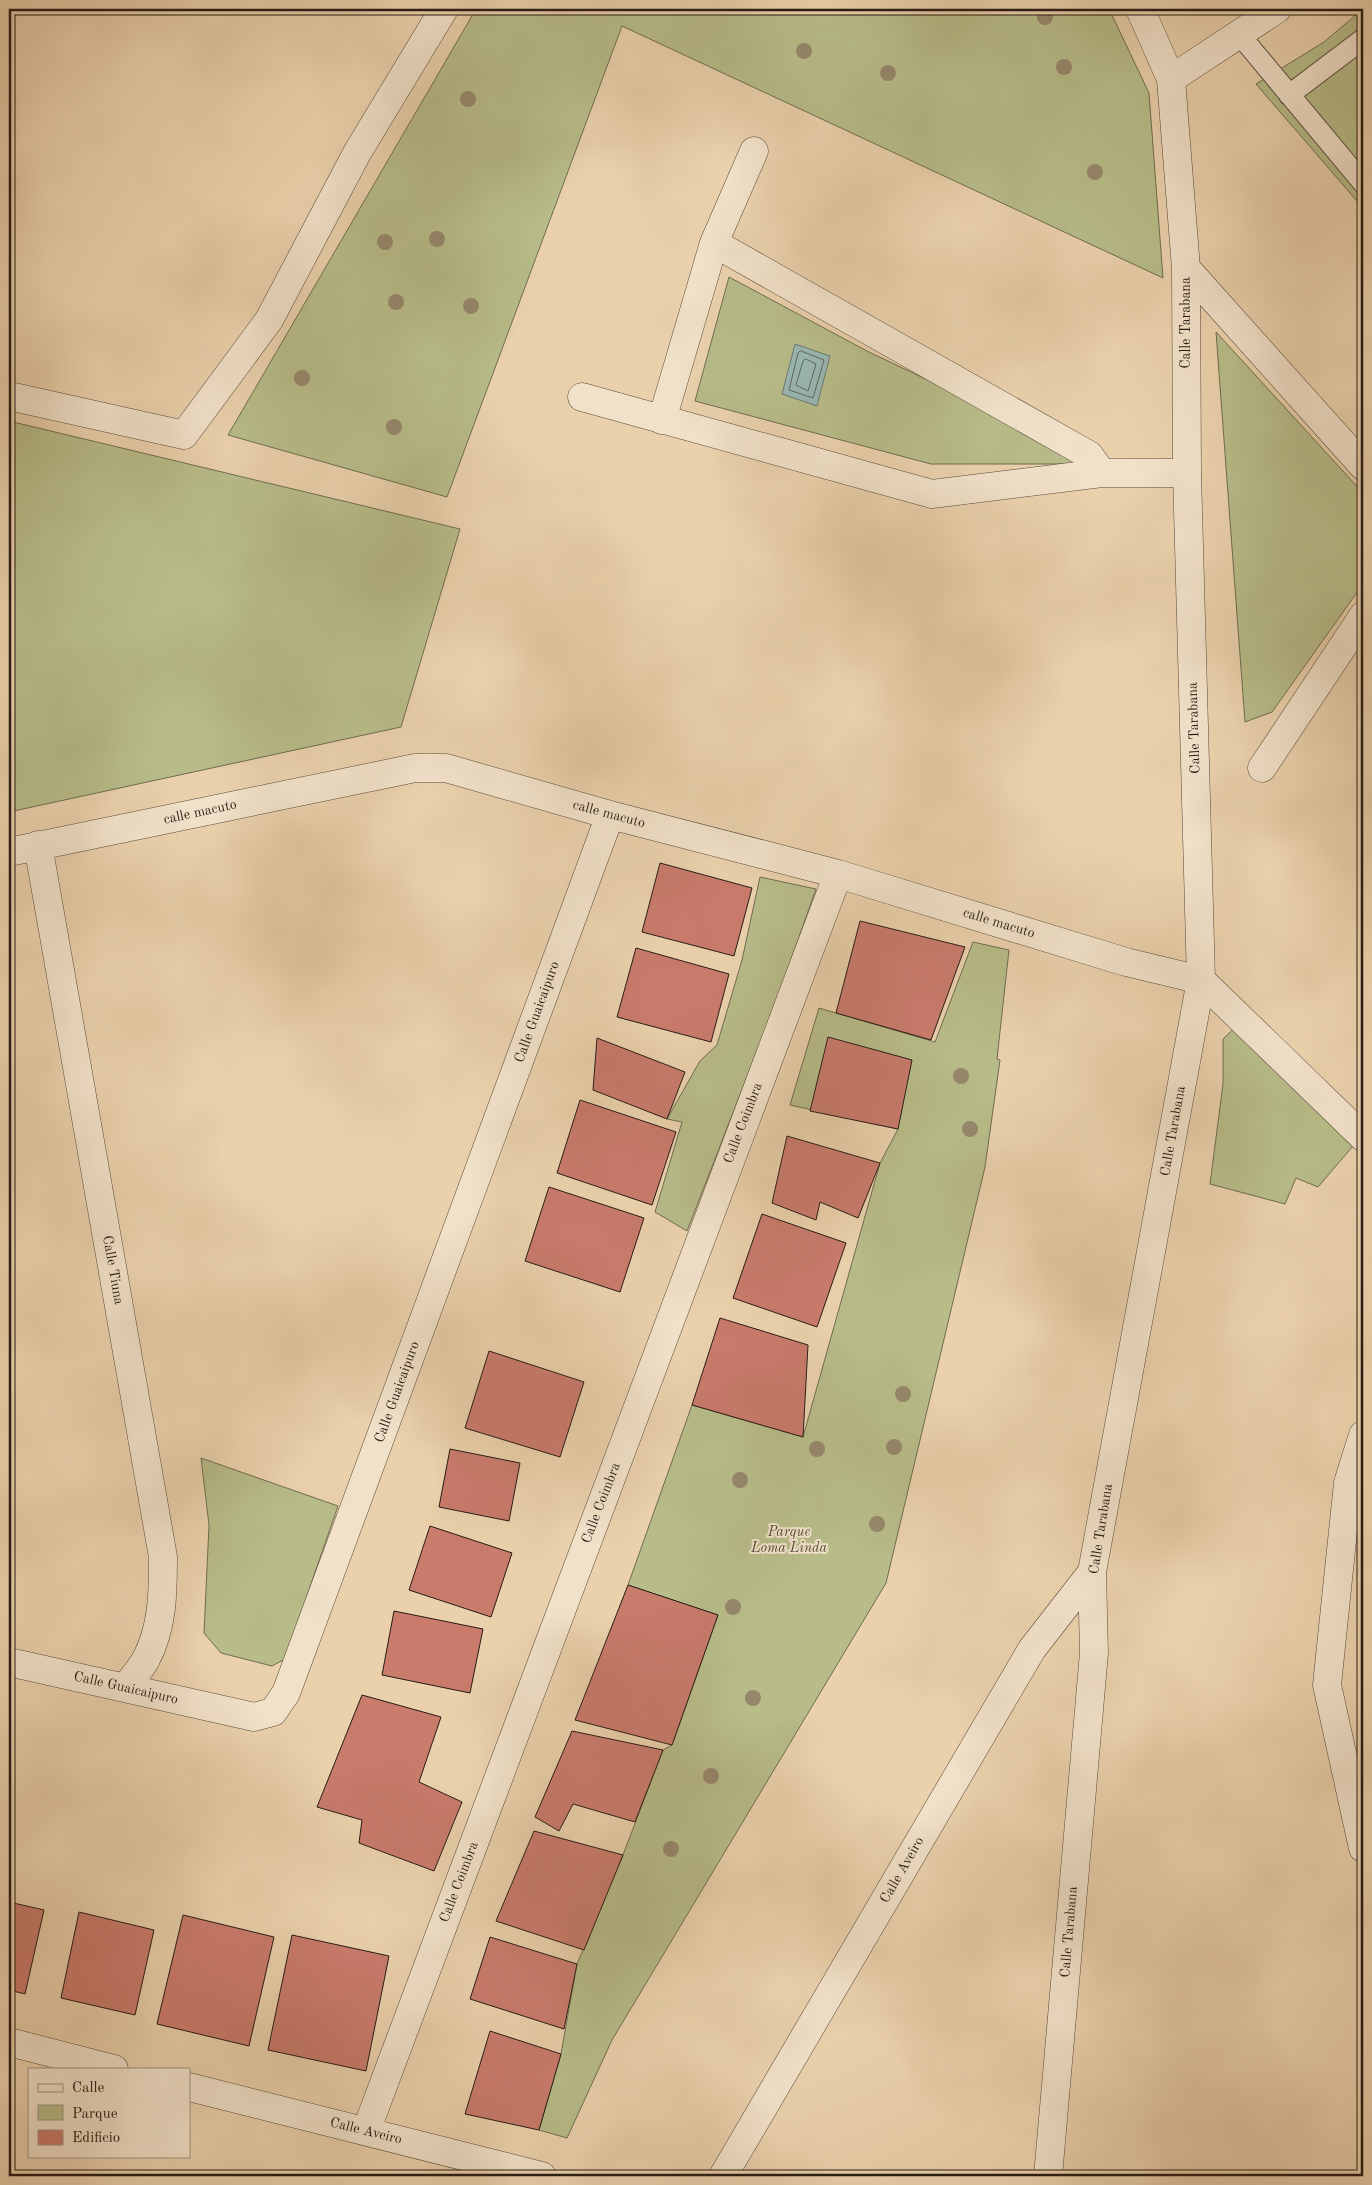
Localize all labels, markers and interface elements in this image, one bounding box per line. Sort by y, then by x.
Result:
street label: Calle Tarabana [1179,277,1193,369]
street label: Calle Tarabana [1185,682,1203,774]
street label: calle macuto [162,797,238,827]
street label: calle macuto [571,798,647,830]
street label: calle macuto [961,905,1037,941]
street label: Calle Guaicaipuro [512,959,562,1065]
street label: Calle Coimbra [721,1081,765,1165]
street label: Calle Tarabana [1158,1085,1188,1177]
street label: Calle Tiuna [100,1234,126,1306]
street label: Calle Guaicaipuro [372,1339,422,1445]
street label: Calle Coimbra [579,1461,623,1545]
street label: Calle Tarabana [1087,1483,1115,1575]
park label: Parque Loma Linda [750,1525,827,1555]
street label: Calle Guaicaipuro [72,1669,180,1707]
street label: Calle Aveiro [878,1835,927,1905]
street label: Calle Coimbra [437,1840,481,1924]
street label: Calle Tarabana [1058,1886,1080,1978]
legend [28,2068,190,2158]
text: Calle [72,2081,105,2096]
text: Parque [72,2107,118,2122]
street label: Calle Aveiro [329,2115,403,2147]
text: Edificio [72,2131,120,2146]

